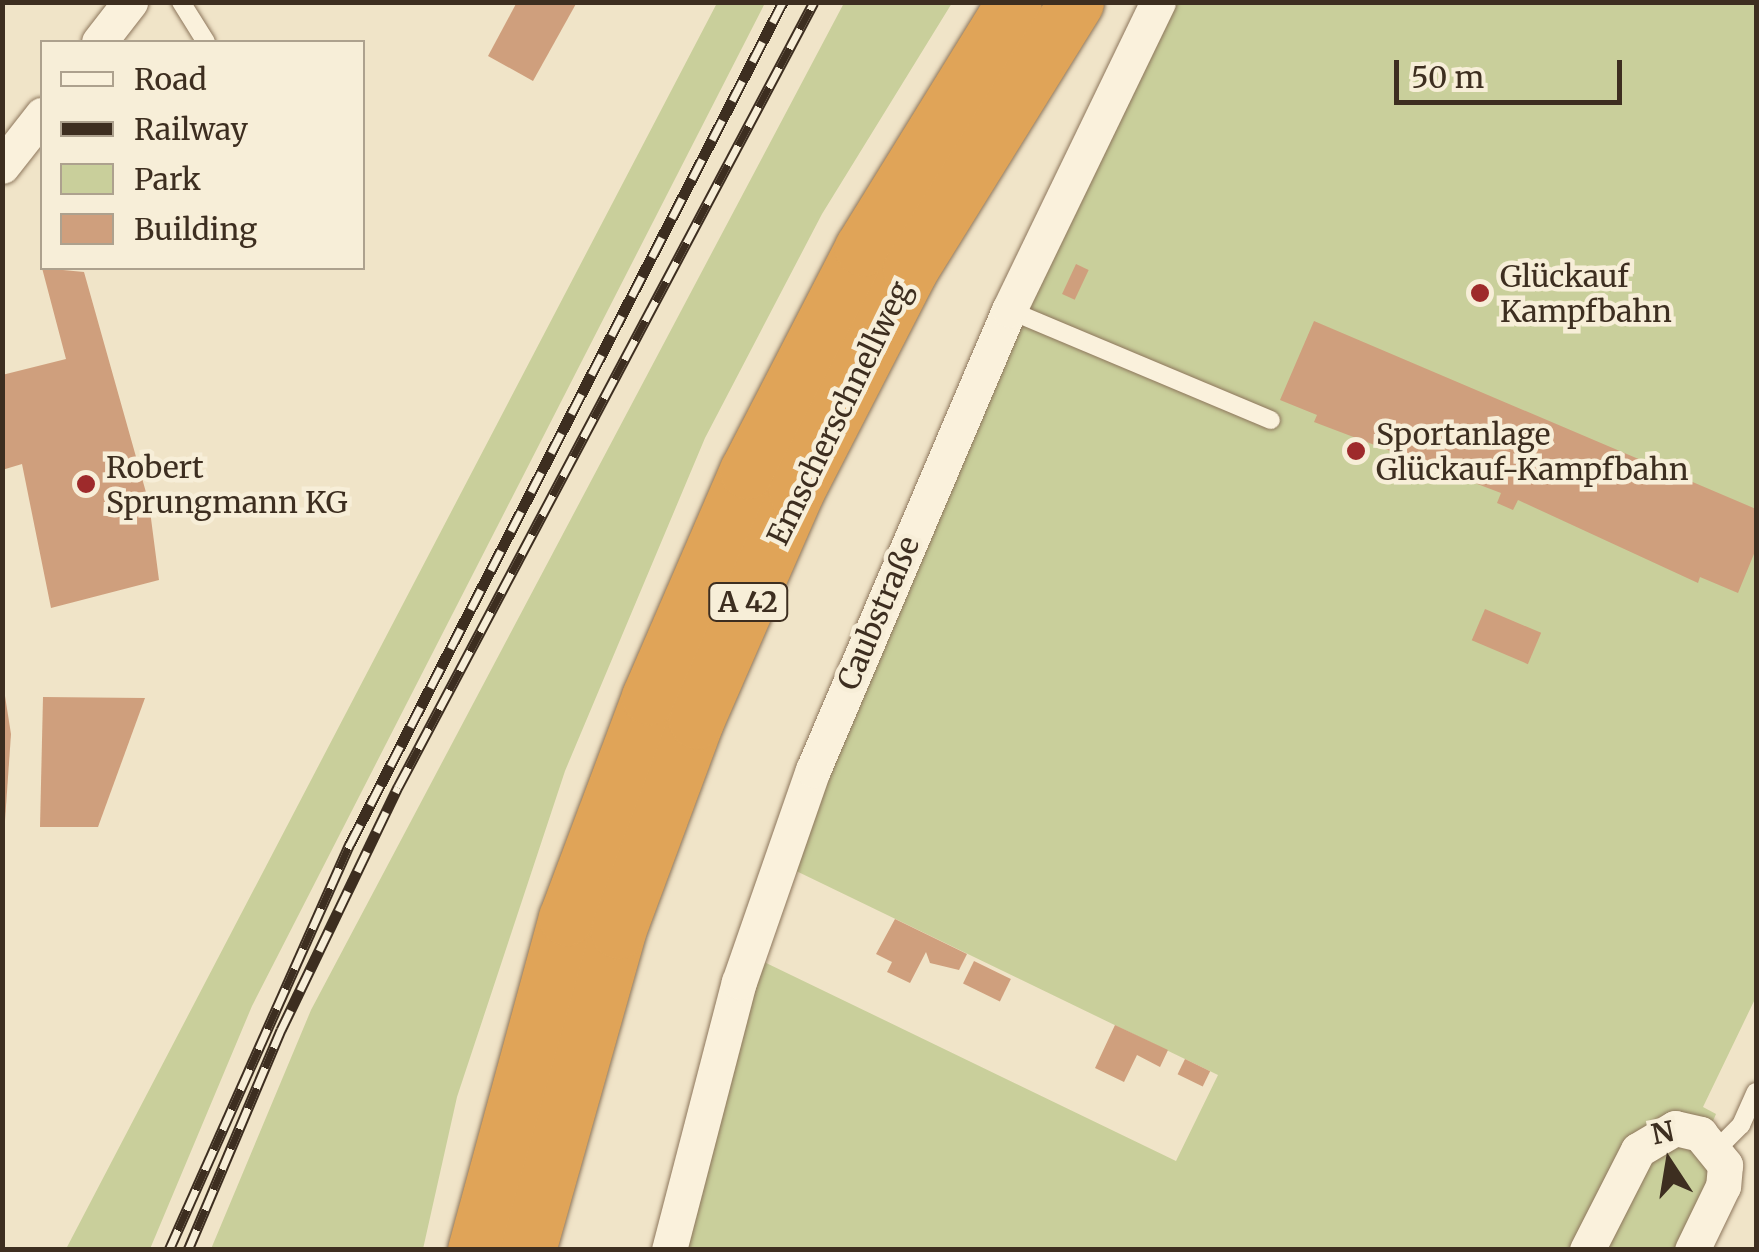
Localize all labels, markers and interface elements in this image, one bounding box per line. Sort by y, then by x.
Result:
legend [40,40,365,270]
scale bar [1399,40,1626,102]
text: 50 m [1411,58,1484,96]
text: Road [134,60,207,98]
text: Railway [134,110,248,148]
text: Park [134,160,201,198]
text: Building [134,210,257,248]
place label: Glückauf Kampfbahn [1500,258,1672,328]
street label: Emscherschnellweg [759,275,919,551]
marker: Glückauf Kampfbahn [1469,282,1491,304]
place label: Sportanlage Glückauf-Kampfbahn [1376,416,1689,486]
marker: Sportanlage Glückauf-Kampfbahn [1345,440,1367,462]
place label: Robert Sprungmann KG [106,449,347,520]
marker: Robert Sprungmann KG [75,473,97,495]
street label: Caubstraße [830,531,926,695]
road number: A 42 [708,579,788,625]
north arrow [1619,1112,1719,1212]
text: N [1648,1113,1677,1153]

